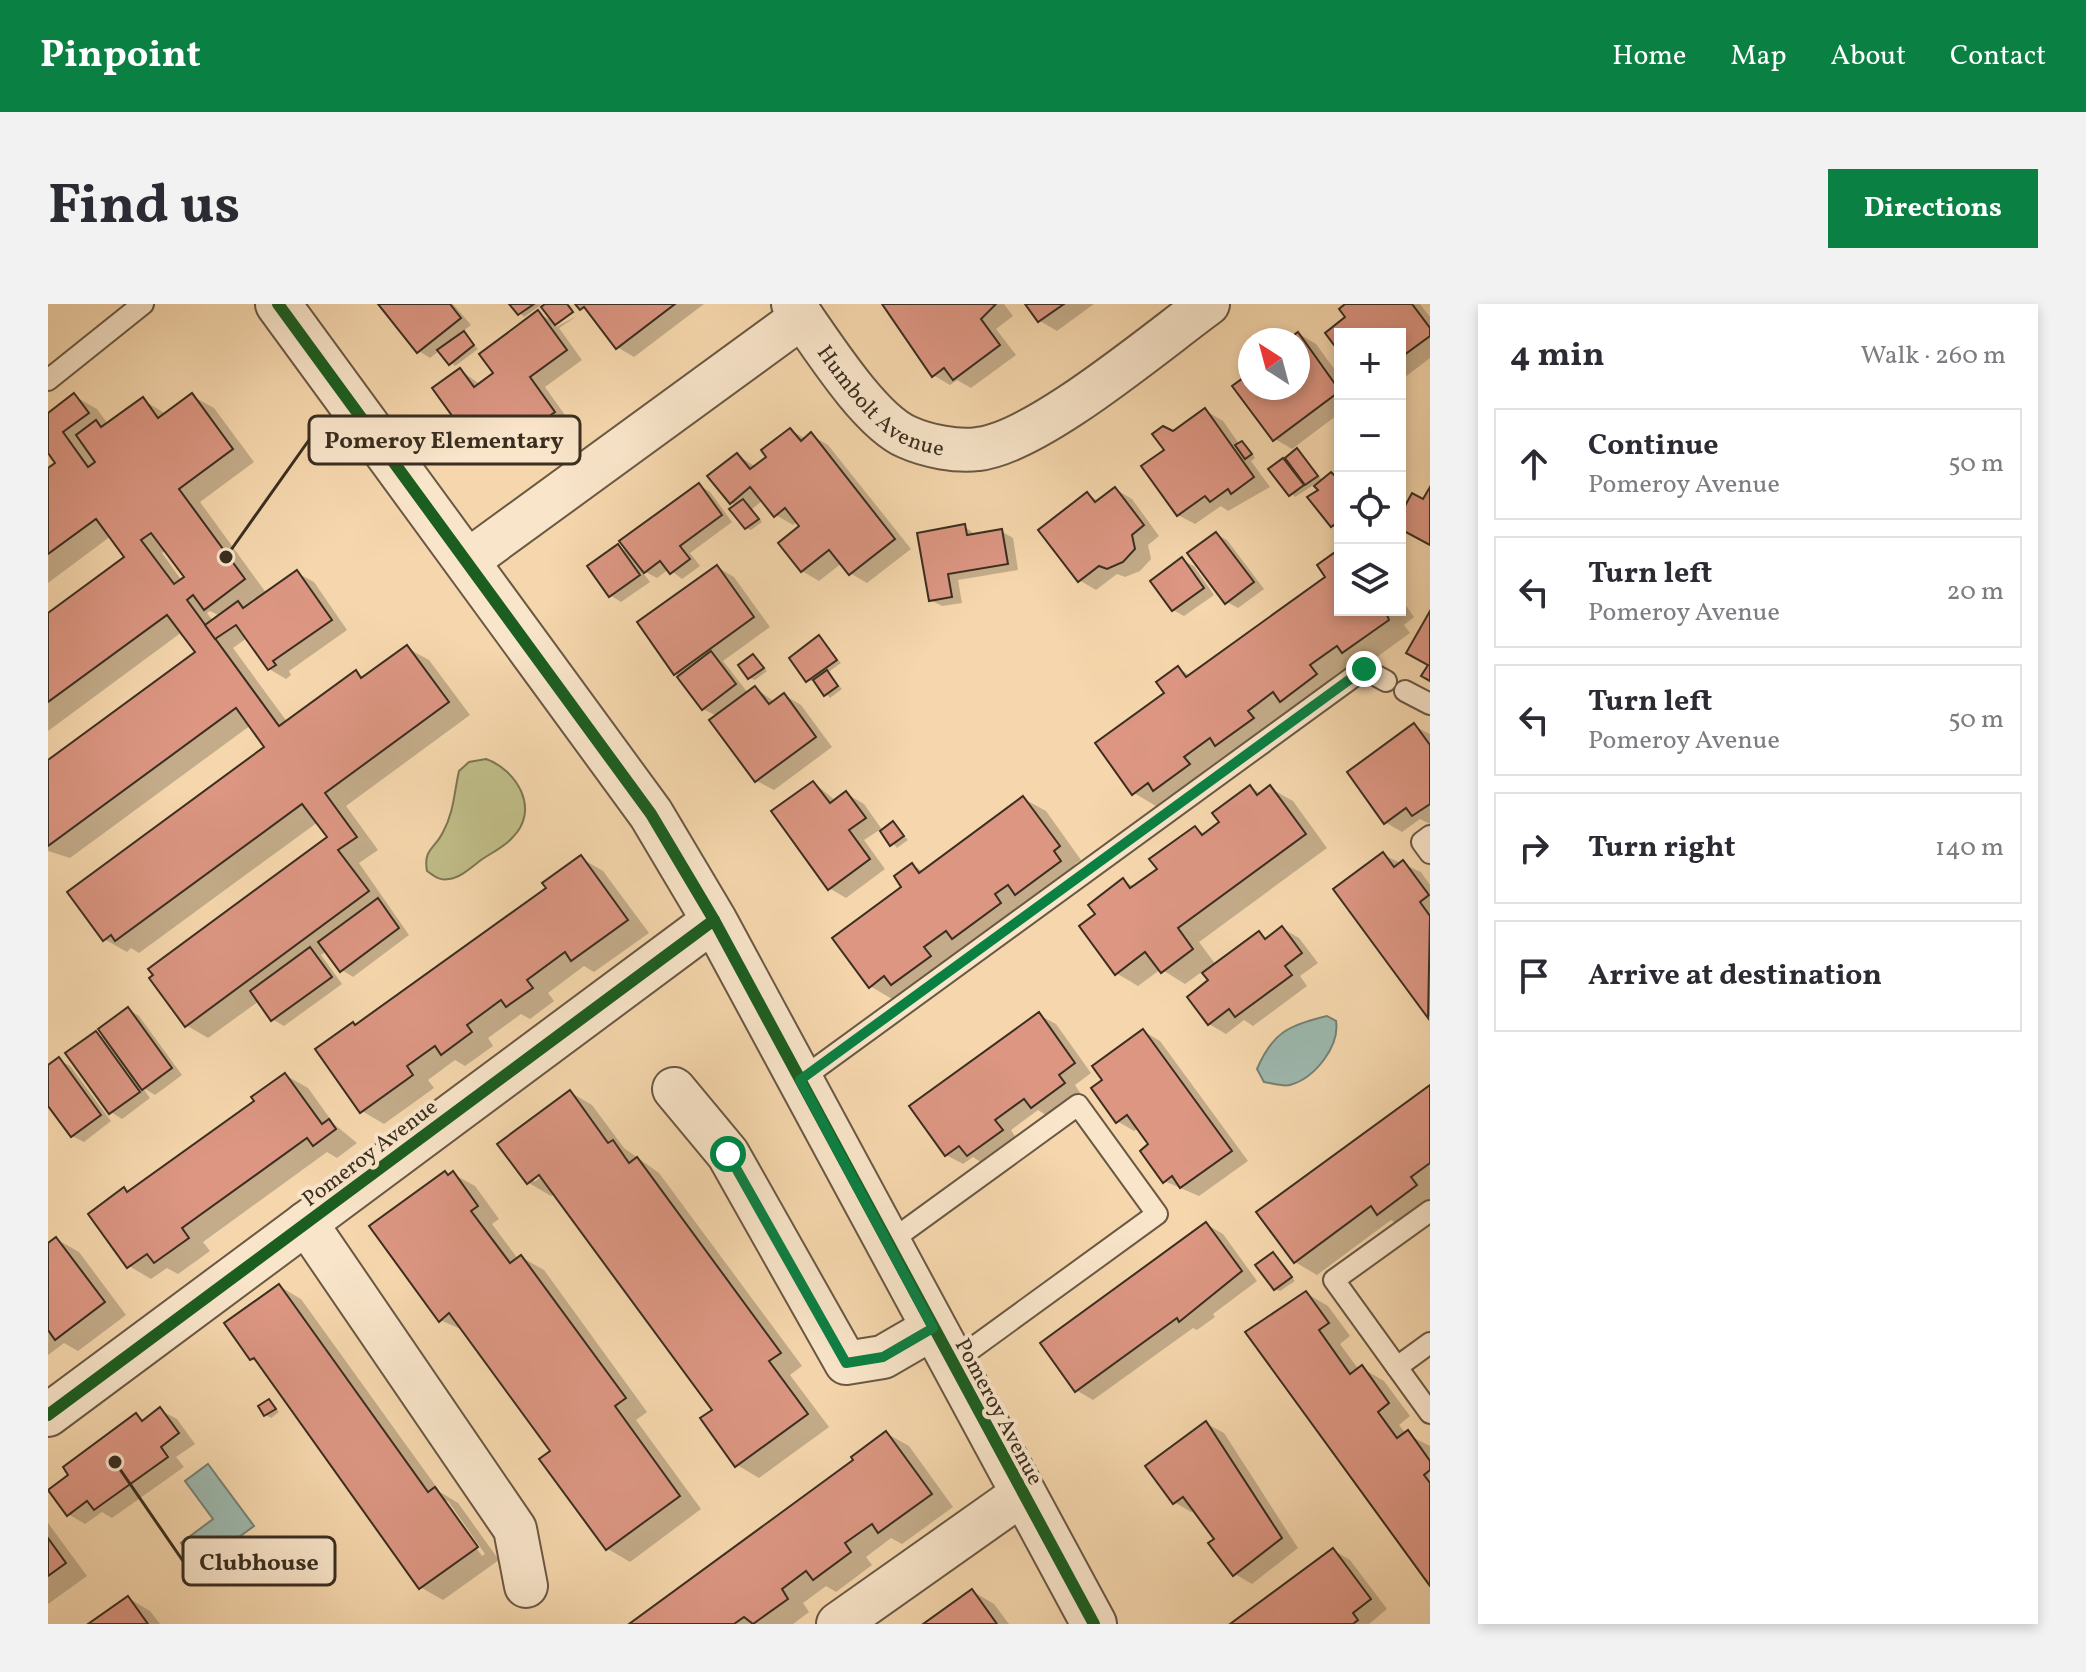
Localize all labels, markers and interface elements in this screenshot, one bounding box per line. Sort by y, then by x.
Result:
text: Pinpoint [40,30,201,83]
text: Home [1612,37,1686,76]
text: Map [1730,37,1786,76]
text: About [1830,37,1906,76]
text: Contact [1950,37,2046,76]
text: Find us [48,169,240,247]
button: Directions [1828,169,2038,248]
north arrow [1238,328,1310,400]
map controls [1334,328,1406,616]
button: + [1334,328,1406,400]
text: 4 min [1510,333,1605,380]
text: Walk · 260 m [1860,338,2006,374]
street label: Humbolt Avenue [808,340,947,466]
button: − [1334,400,1406,472]
callout: Pomeroy Elementary [309,416,580,464]
text: Pomeroy Elementary [324,425,564,459]
text: Continue [1588,425,1719,467]
icon: ahead [1512,442,1556,486]
text: 50 m [1948,446,2004,482]
text: Pomeroy Avenue [1588,467,1780,503]
button: locate [1334,472,1406,544]
button: layers [1334,544,1406,616]
text: Turn left [1588,553,1712,595]
icon: left [1512,570,1556,614]
text: 20 m [1946,574,2004,610]
text: Pomeroy Avenue [1588,595,1780,631]
route end [1346,651,1382,687]
text: Turn left [1588,681,1712,723]
icon: left [1512,698,1556,742]
text: 50 m [1948,702,2004,738]
text: Pomeroy Avenue [1588,723,1780,759]
icon: right [1512,826,1556,870]
text: Turn right [1588,827,1736,869]
text: 140 m [1935,830,2004,866]
icon: arrive [1512,954,1556,998]
text: Arrive at destination [1588,955,1882,997]
street label: Pomeroy Avenue [296,1093,445,1215]
route start [710,1136,746,1172]
street label: Pomeroy Avenue [946,1333,1050,1491]
callout: Clubhouse [183,1537,335,1585]
text: Clubhouse [199,1547,319,1581]

